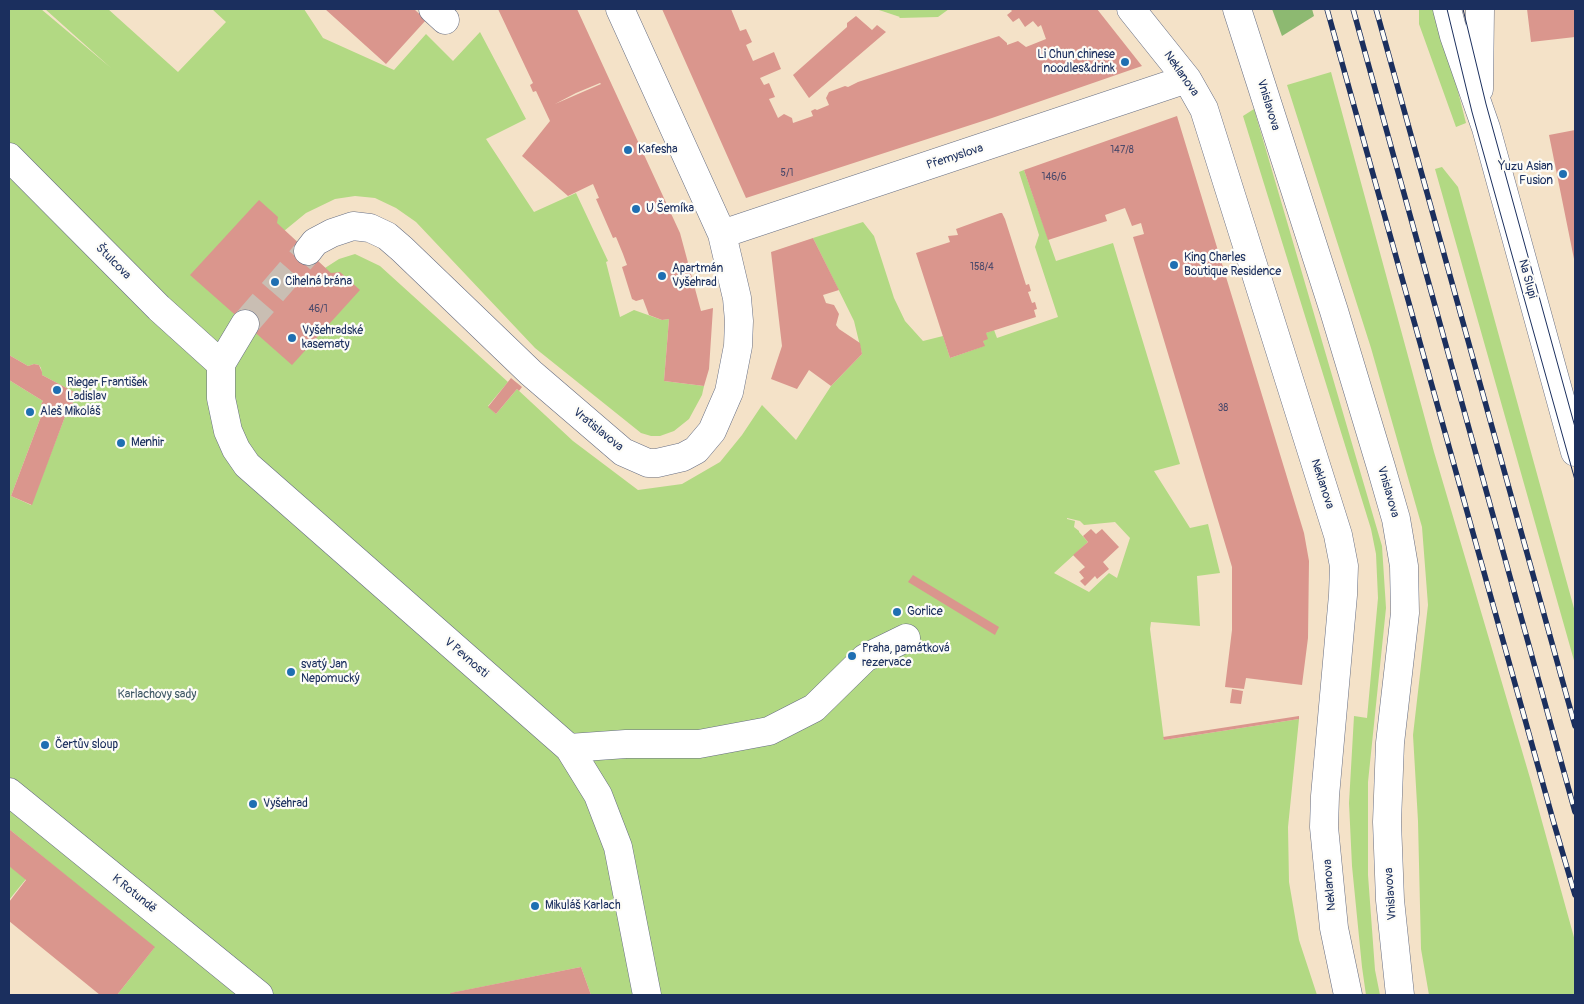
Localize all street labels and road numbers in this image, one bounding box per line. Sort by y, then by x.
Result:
street label: Neklanova [1160,49,1202,99]
street label: Vnislavova [1253,78,1283,132]
street label: Přemyslova [925,141,985,173]
street label: Štulcova [92,241,134,283]
street label: Na Slupi [1515,258,1539,300]
street label: Vratislavova [570,405,626,455]
street label: Neklanova [1307,457,1337,511]
street label: Vnislavova [1374,465,1402,519]
street label: V Pevnosti [441,635,491,681]
street label: Neklanova [1321,859,1339,911]
street label: Vnislavova [1382,867,1400,921]
street label: K Rotundě [109,872,159,916]

